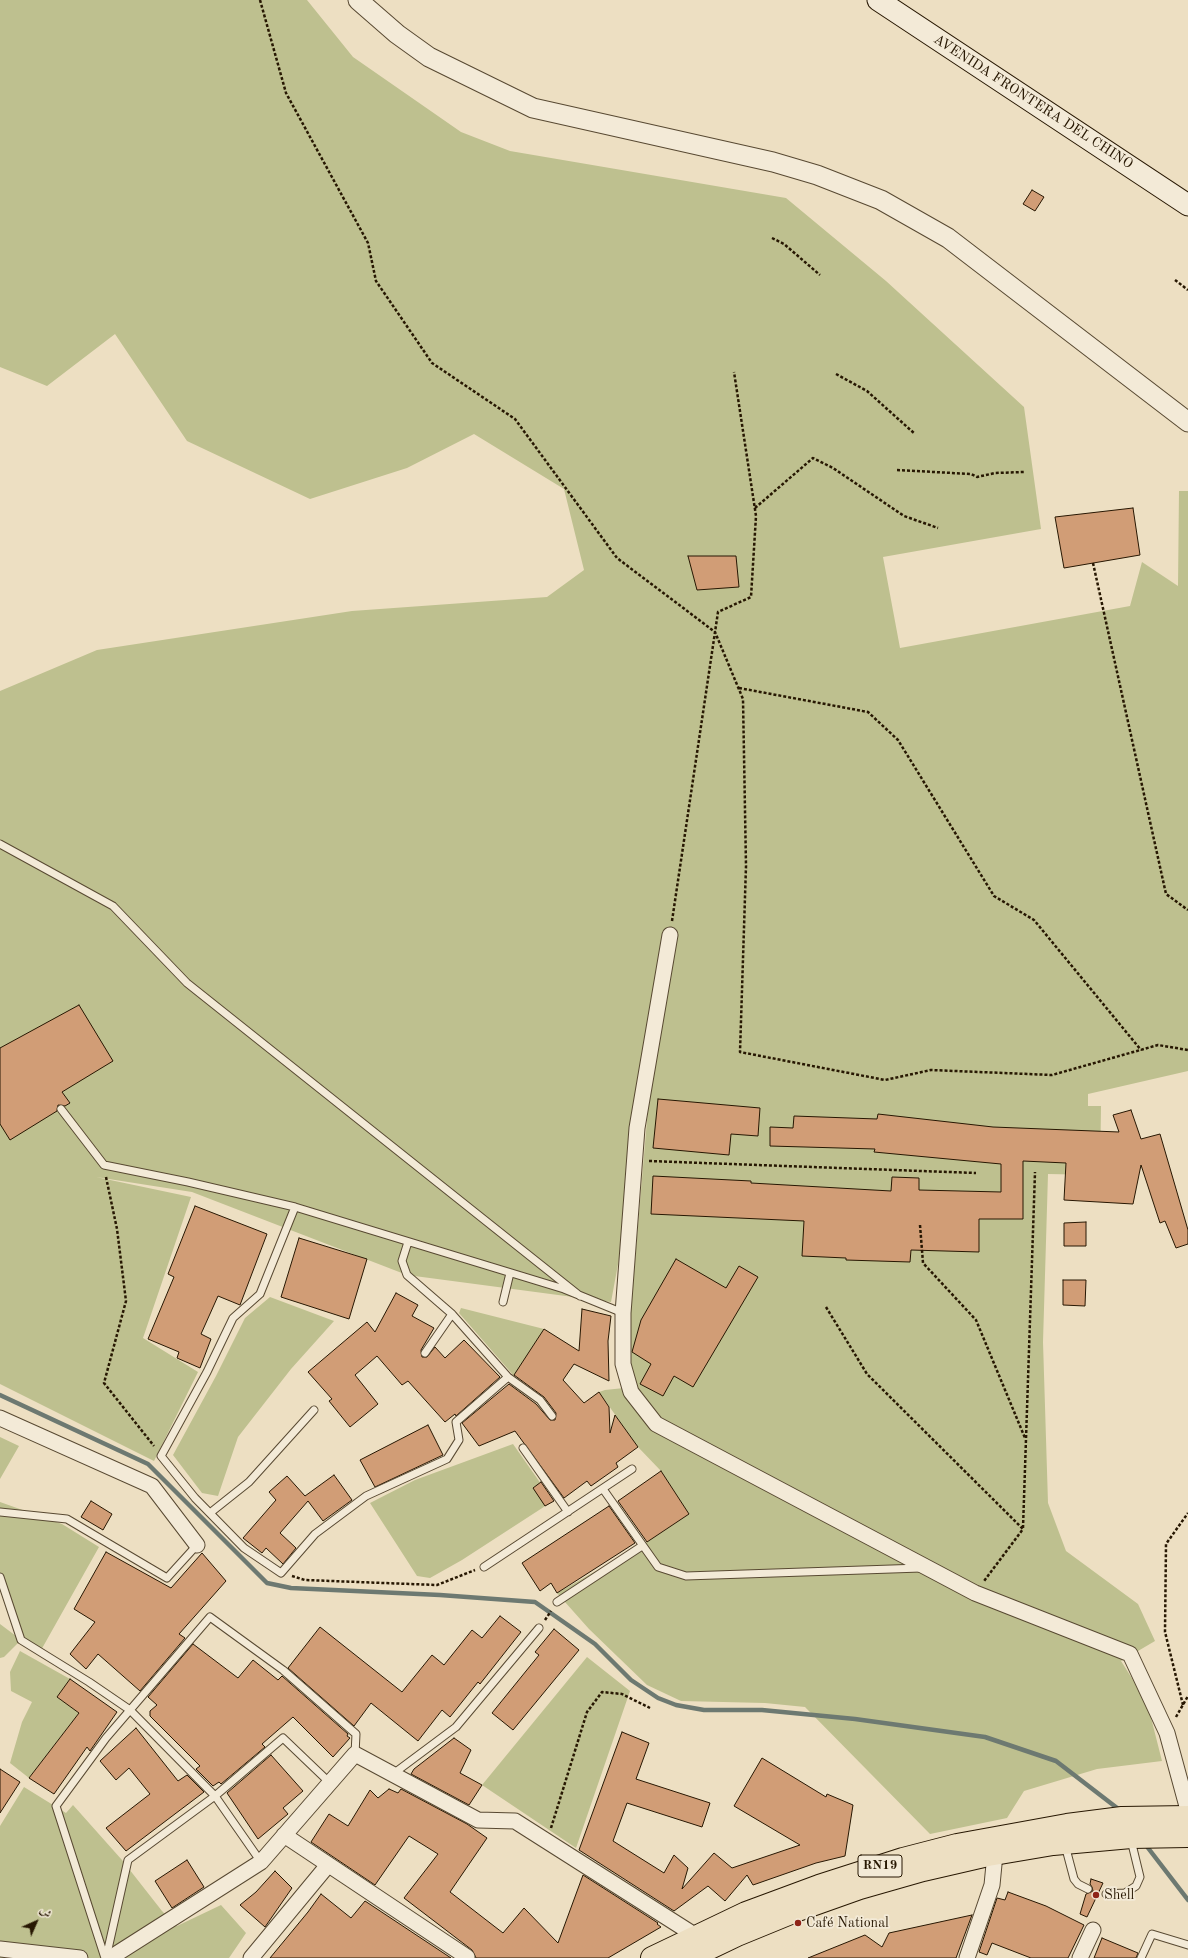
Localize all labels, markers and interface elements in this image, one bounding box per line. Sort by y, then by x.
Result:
street label: AVENIDA FRONTERA DEL CHINO [930,31,1136,173]
road number: RN19 [858,1855,902,1877]
place label: Shell [1104,1887,1134,1903]
marker: Shell [1091,1890,1101,1900]
north arrow [16,1902,56,1942]
text: ش [37,1905,53,1921]
place label: Café National [806,1915,889,1931]
marker: Café National [793,1918,803,1928]

